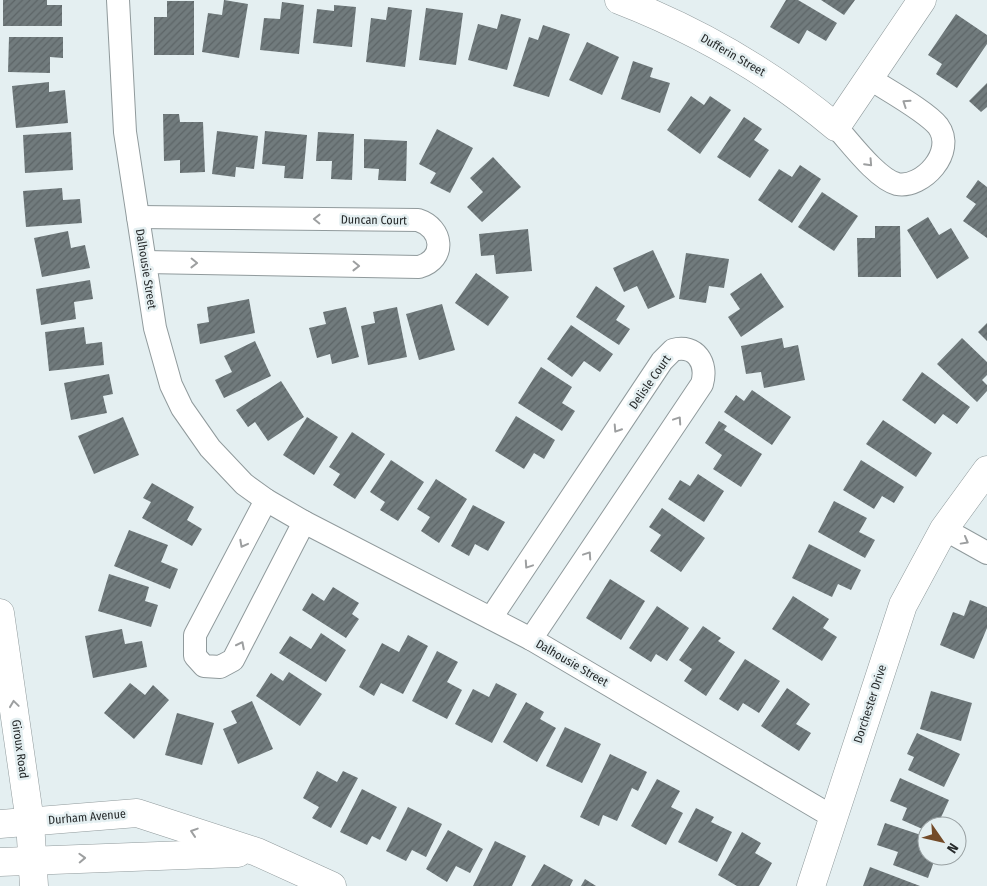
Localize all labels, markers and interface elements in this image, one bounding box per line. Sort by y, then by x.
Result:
street label: Dufferin Street [698,31,768,79]
one-way arrow [902,100,912,109]
one-way arrow [863,157,872,166]
street label: Duncan Court [341,212,407,228]
one-way arrow [313,214,320,224]
street label: Dalhousie Street [133,228,159,310]
one-way arrow [190,258,198,268]
one-way arrow [353,261,361,272]
street label: Delisle Court [626,352,674,412]
one-way arrow [672,416,681,426]
one-way arrow [614,424,624,433]
one-way arrow [960,534,969,544]
one-way arrow [239,538,249,547]
one-way arrow [581,551,591,560]
one-way arrow [524,559,534,568]
street label: Dalhousie Street [533,637,611,689]
one-way arrow [235,641,245,650]
street label: Dorchester Drive [851,663,889,745]
one-way arrow [9,700,19,708]
street label: Giroux Road [9,719,31,779]
street label: Durham Avenue [48,807,126,827]
north arrow [917,816,967,866]
one-way arrow [191,827,199,837]
text: N [943,840,962,856]
one-way arrow [78,853,86,864]

